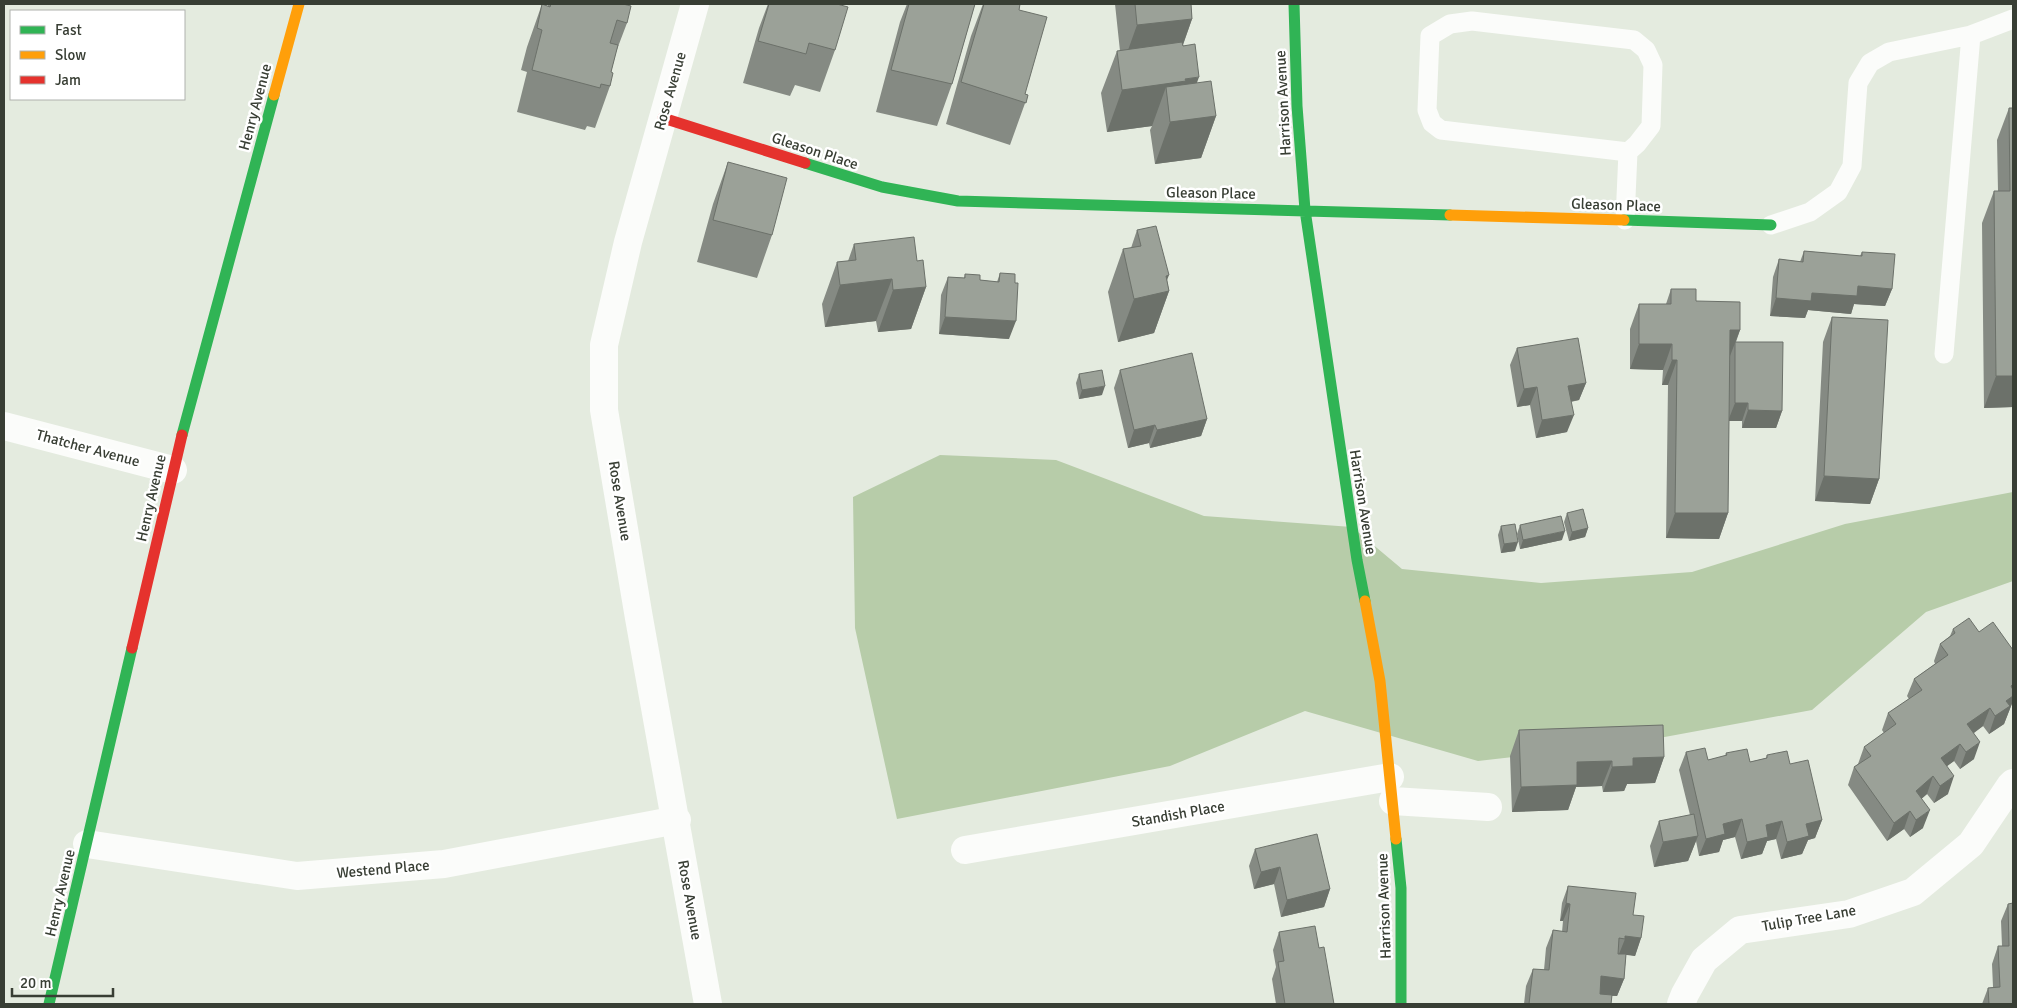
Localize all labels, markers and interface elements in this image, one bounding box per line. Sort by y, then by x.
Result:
legend [10,10,185,100]
text: Fast [55,21,82,39]
text: Slow [55,46,86,64]
street label: Rose Avenue [650,50,690,132]
street label: Harrison Avenue [1271,50,1295,156]
street label: Henry Avenue [235,62,275,152]
text: Jam [55,71,81,89]
street label: Gleason Place [769,129,861,173]
street label: Gleason Place [1166,183,1256,203]
street label: Gleason Place [1571,194,1661,216]
street label: Thatcher Avenue [34,426,142,470]
street label: Harrison Avenue [1346,448,1380,556]
street label: Henry Avenue [132,453,170,543]
street label: Rose Avenue [605,460,635,542]
street label: Standish Place [1130,797,1226,831]
street label: Henry Avenue [41,848,79,938]
street label: Harrison Avenue [1373,853,1395,959]
street label: Westend Place [336,856,430,882]
street label: Rose Avenue [674,859,706,941]
street label: Tulip Tree Lane [1761,901,1857,935]
scale bar [12,966,114,998]
text: 20 m [20,974,51,992]

